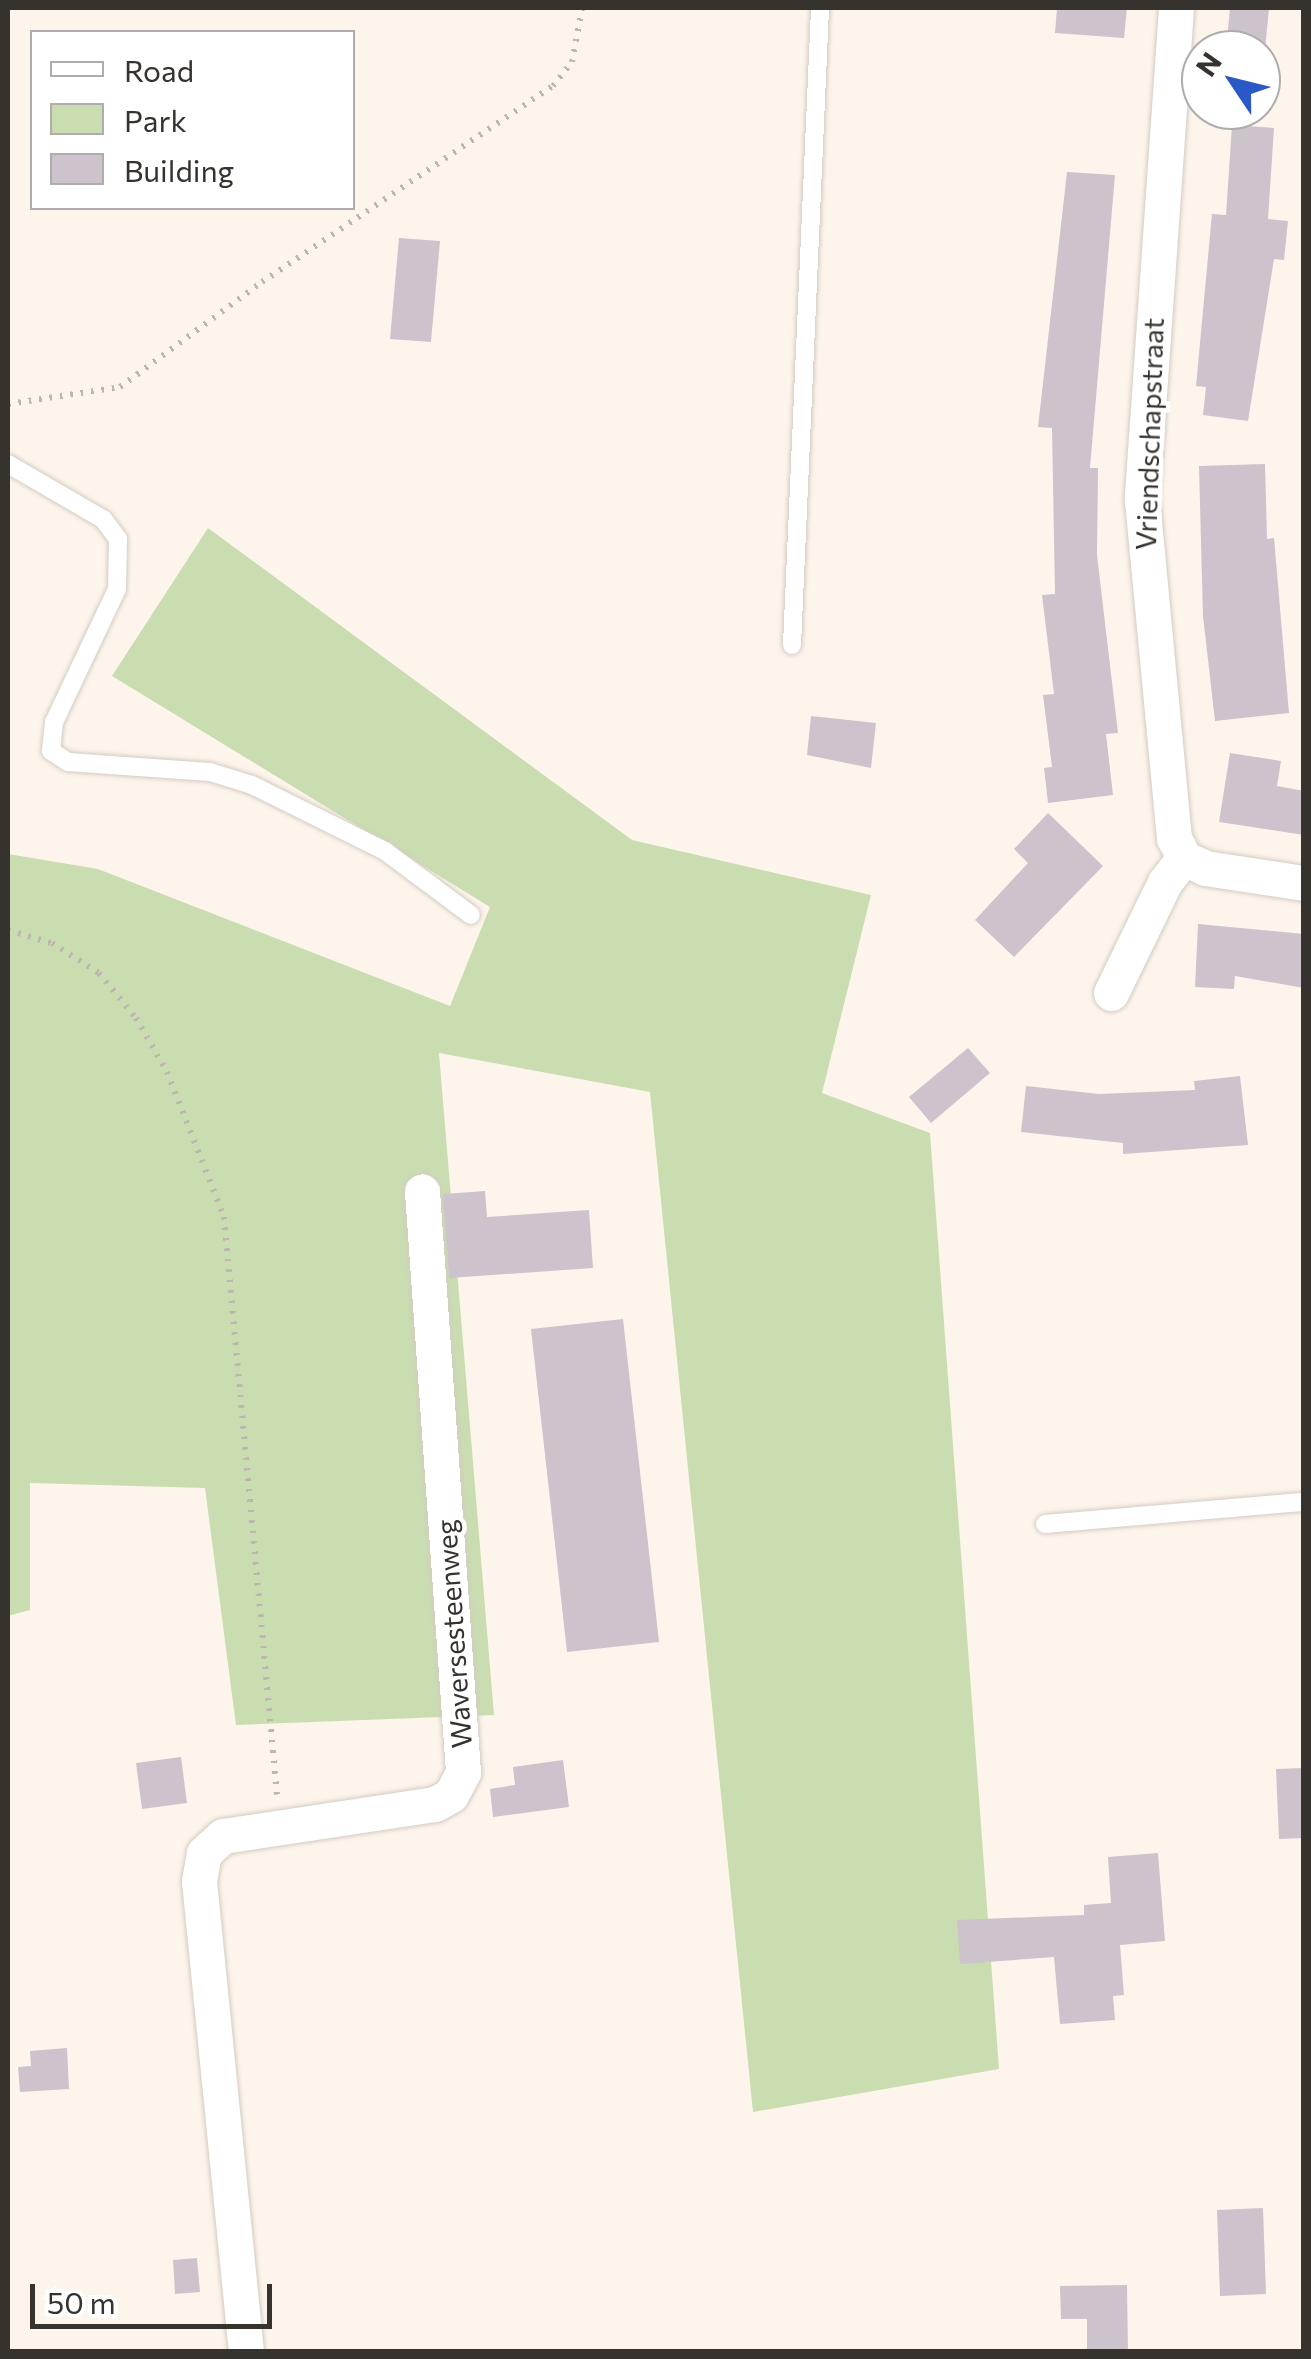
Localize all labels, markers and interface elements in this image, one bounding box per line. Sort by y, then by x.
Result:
legend [30,30,355,210]
north arrow [1181,30,1281,130]
text: N [1188,46,1228,82]
text: Road [124,51,194,88]
text: Park [124,101,187,138]
text: Building [124,151,234,188]
street label: Vriendschapstraat [1128,317,1170,551]
street label: Waversesteenweg [428,1518,478,1750]
scale bar [35,2264,278,2326]
text: 50 m [47,2283,116,2320]

